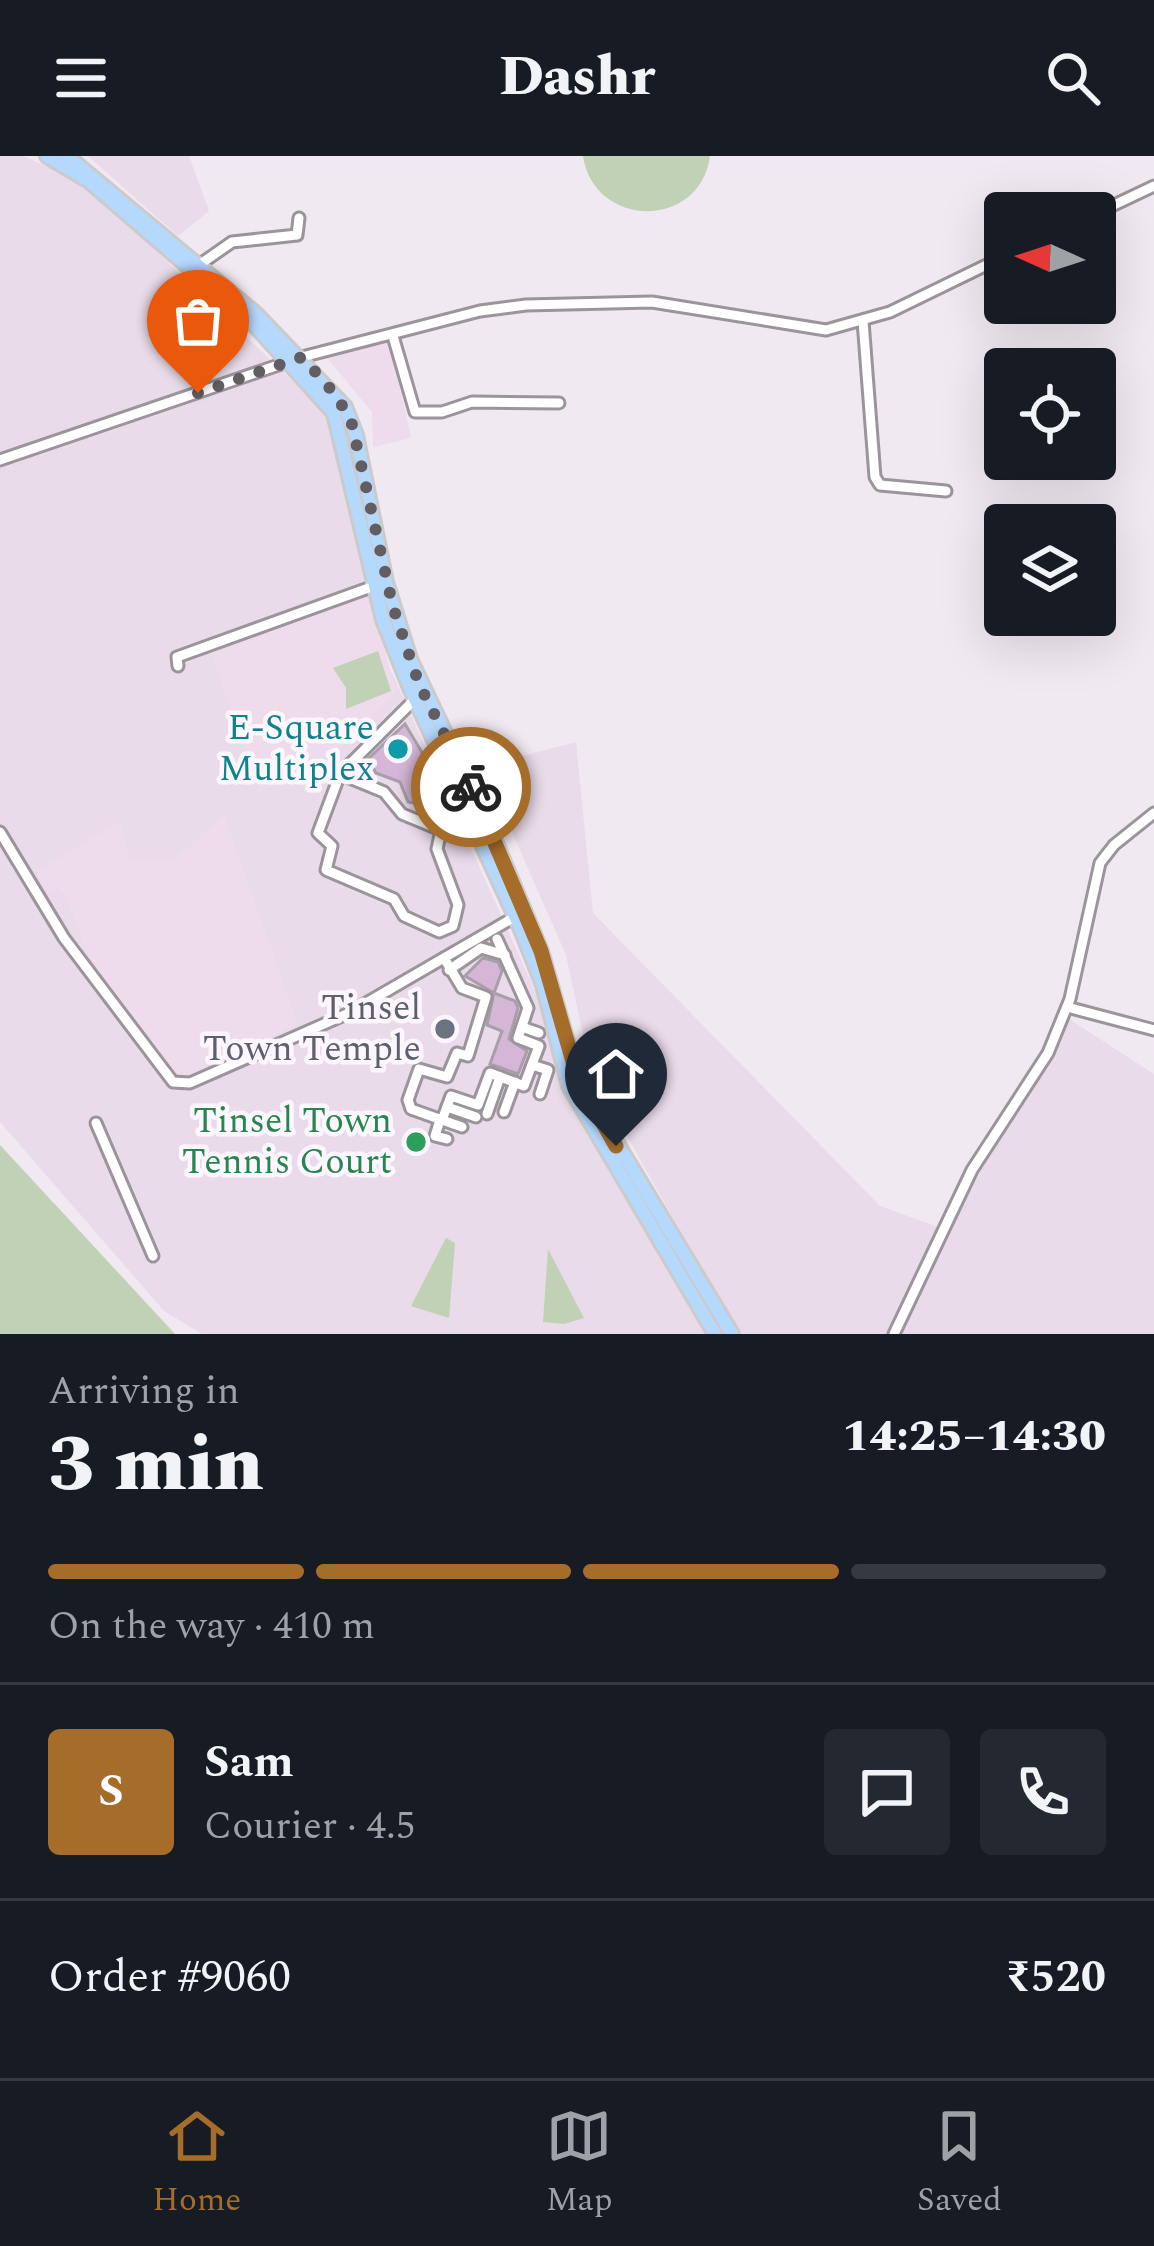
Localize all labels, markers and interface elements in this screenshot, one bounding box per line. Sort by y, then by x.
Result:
text: Dashr [499,37,655,119]
icon: menu [48,45,114,111]
icon: search [1040,45,1106,111]
north arrow [984,192,1116,324]
map controls [984,192,1116,636]
pin [147,270,249,393]
icon: bag [165,288,231,354]
button: locate [984,348,1116,480]
button: layers [984,504,1116,636]
place label: E-Square Multiplex [219,701,374,797]
courier [411,727,531,847]
marker: E-Square Multiplex [385,736,411,762]
icon: bike [438,754,504,820]
place label: Tinsel Town Temple [203,981,421,1077]
marker: Tinsel Town Temple [432,1016,458,1042]
pin [565,1023,667,1146]
icon: home [583,1041,649,1107]
place label: Tinsel Town Tennis Court [182,1094,392,1190]
marker: Tinsel Town Tennis Court [403,1129,429,1155]
text: Arriving in [48,1362,240,1421]
text: 14:25–14:30 [842,1402,1106,1471]
text: 3 min [48,1406,264,1525]
text: On the way · 410 m [48,1597,375,1656]
text: Sam [204,1728,294,1797]
button: chat [824,1729,950,1855]
button: phone [980,1729,1106,1855]
text: S [98,1757,124,1826]
text: Courier · 4.5 [204,1797,415,1856]
text: Order #9060 [48,1943,291,2012]
text: ₹520 [1005,1943,1106,2012]
tab: Home [152,2103,241,2225]
tab: Map [546,2103,612,2225]
tab: Saved [917,2103,1002,2225]

